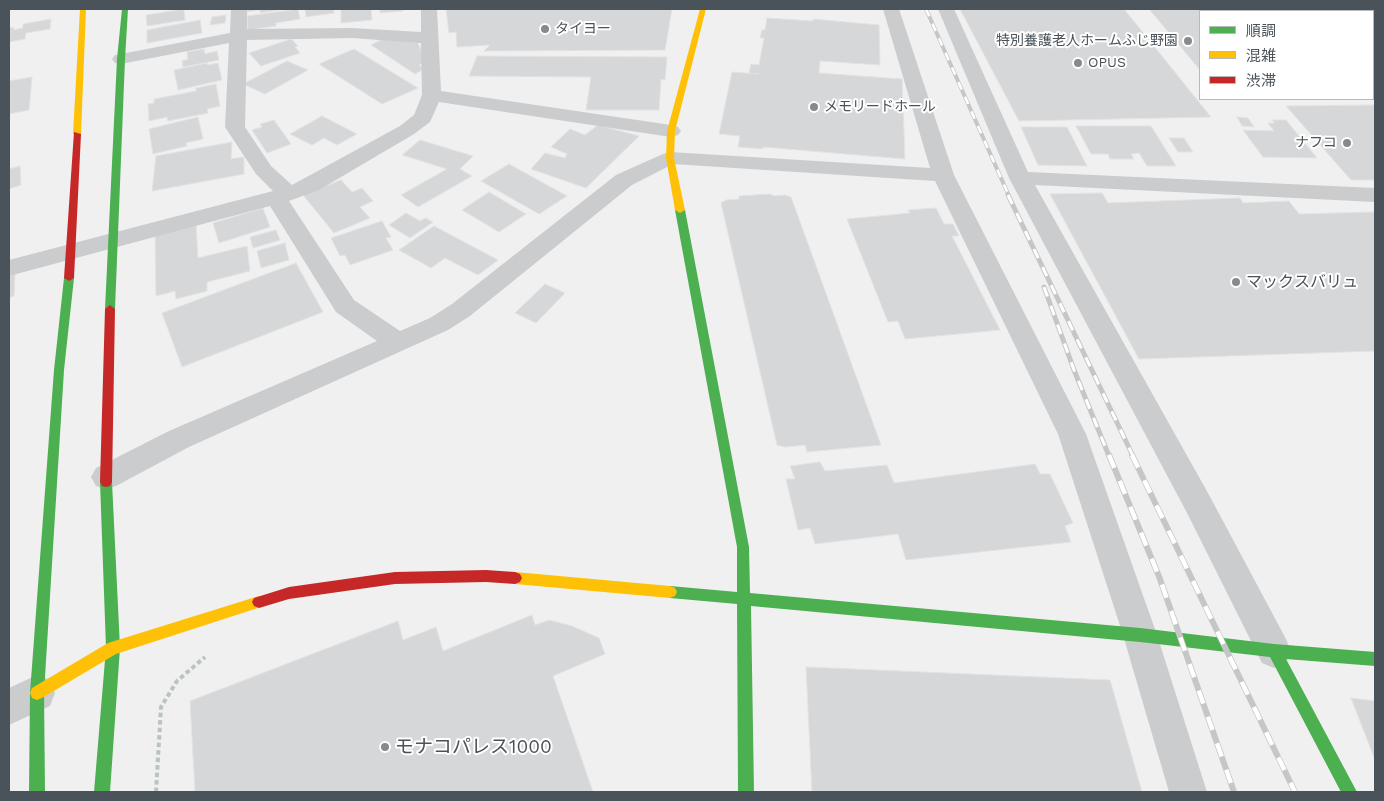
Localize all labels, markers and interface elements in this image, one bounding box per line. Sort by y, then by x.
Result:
legend [1199,10,1374,100]
place label: タイヨー [555,21,611,37]
text: 順調 [1246,22,1276,40]
marker: タイヨー [539,23,551,35]
place label: 特別養護老人ホームふじ野園 [996,33,1178,49]
marker: 特別養護老人ホームふじ野園 [1182,35,1194,47]
text: 混雑 [1246,47,1276,65]
place label: OPUS [1088,55,1126,71]
marker: OPUS [1072,57,1084,69]
text: 渋滞 [1246,72,1276,90]
place label: メモリードホール [824,99,936,115]
marker: メモリードホール [808,101,820,113]
place label: ナフコ [1295,135,1337,151]
marker: ナフコ [1341,137,1353,149]
place label: マックスバリュ [1246,272,1358,292]
marker: マックスバリュ [1230,276,1242,288]
place label: モナコパレス1000 [395,736,552,758]
marker: モナコパレス1000 [379,741,391,753]

